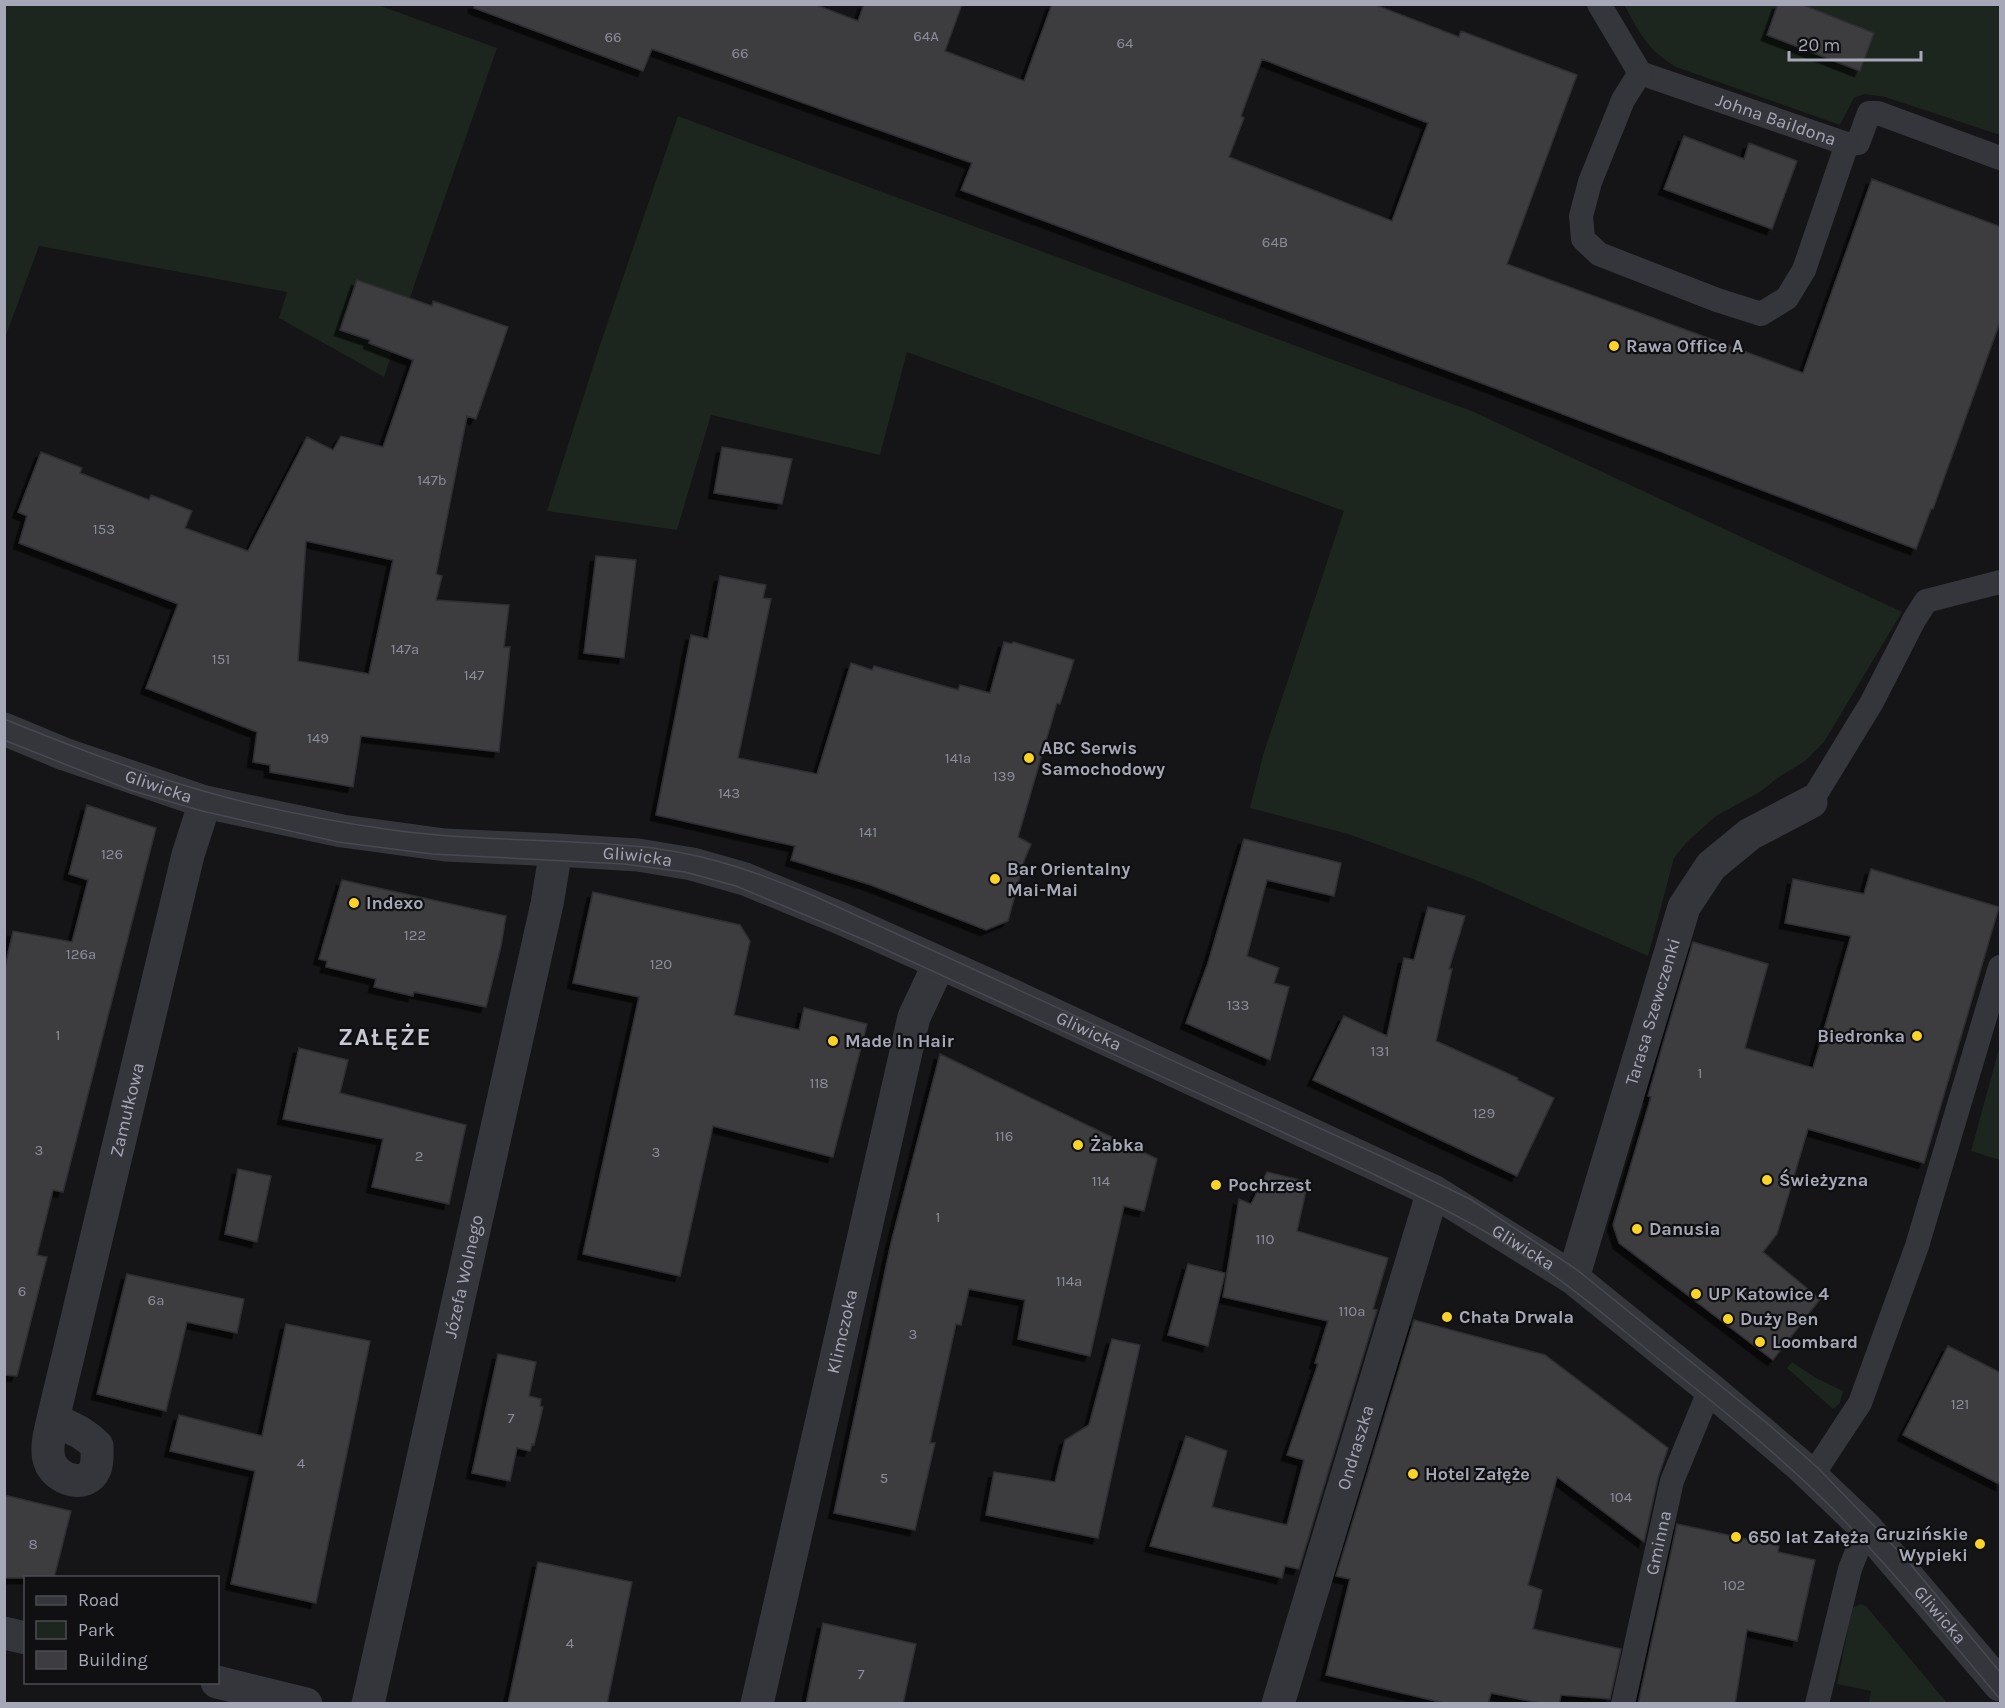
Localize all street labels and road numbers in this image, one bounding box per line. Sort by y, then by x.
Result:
street label: Johna Baildona [1713,89,1839,150]
street label: Gliwicka [122,765,195,808]
street label: Gliwicka [602,842,674,872]
street label: Tarasa Szewczenki [1620,935,1685,1088]
street label: Gliwicka [1053,1006,1125,1056]
street label: Zamułkowa [105,1060,149,1159]
street label: Józefa Wolnego [439,1213,488,1340]
street label: Gliwicka [1488,1219,1559,1275]
street label: Klimczoka [822,1287,862,1376]
street label: Ondraszka [1332,1402,1379,1493]
street label: Gminna [1641,1509,1676,1577]
street label: Gliwicka [1909,1581,1971,1649]

